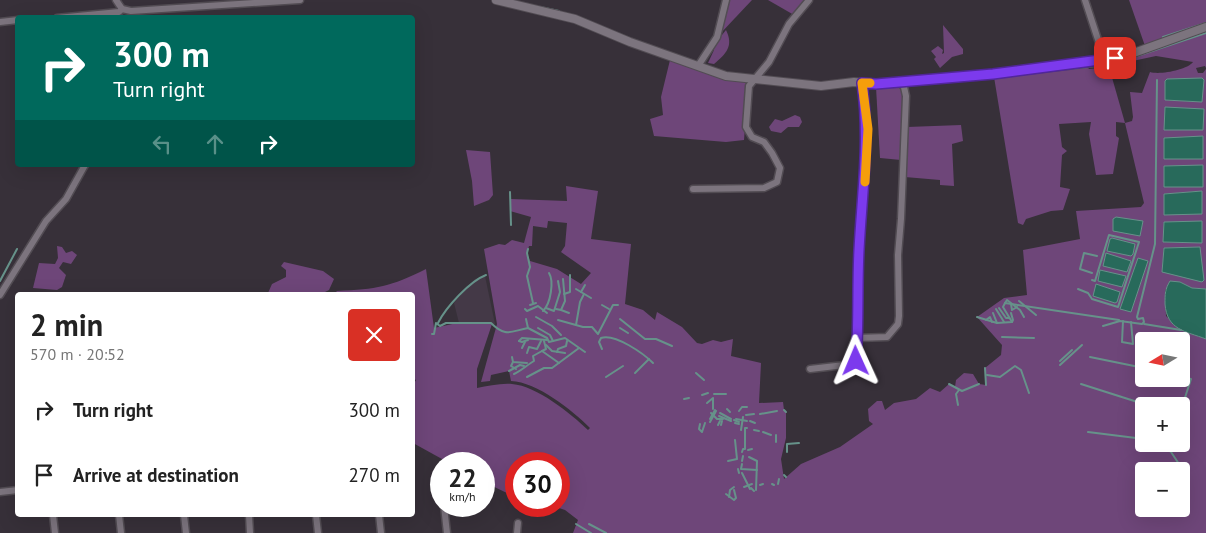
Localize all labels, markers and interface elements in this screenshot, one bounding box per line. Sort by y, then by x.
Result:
text: 300 m [113,31,210,77]
icon: right [30,35,95,100]
pin [1094,37,1136,79]
icon: arrive [1101,44,1129,72]
text: Turn right [113,75,205,103]
icon: left [148,130,176,158]
icon: ahead [201,130,229,158]
icon: right [254,130,282,158]
text: 2 min [30,305,103,344]
button: close [348,309,400,361]
north arrow [1135,332,1190,388]
map controls [1135,332,1190,517]
position arrow [829,334,881,386]
text: 570 m · 20:52 [30,344,125,364]
icon: right [30,396,58,424]
button: + [1135,397,1190,452]
text: Turn right [73,398,153,422]
text: 300 m [348,398,400,422]
speed limit sign: 30 [505,452,570,517]
icon: arrive [30,461,58,489]
text: 22 [448,462,477,494]
button: − [1135,462,1190,517]
text: Arrive at destination [73,463,239,487]
text: 270 m [348,463,400,487]
text: km/h [449,489,476,504]

